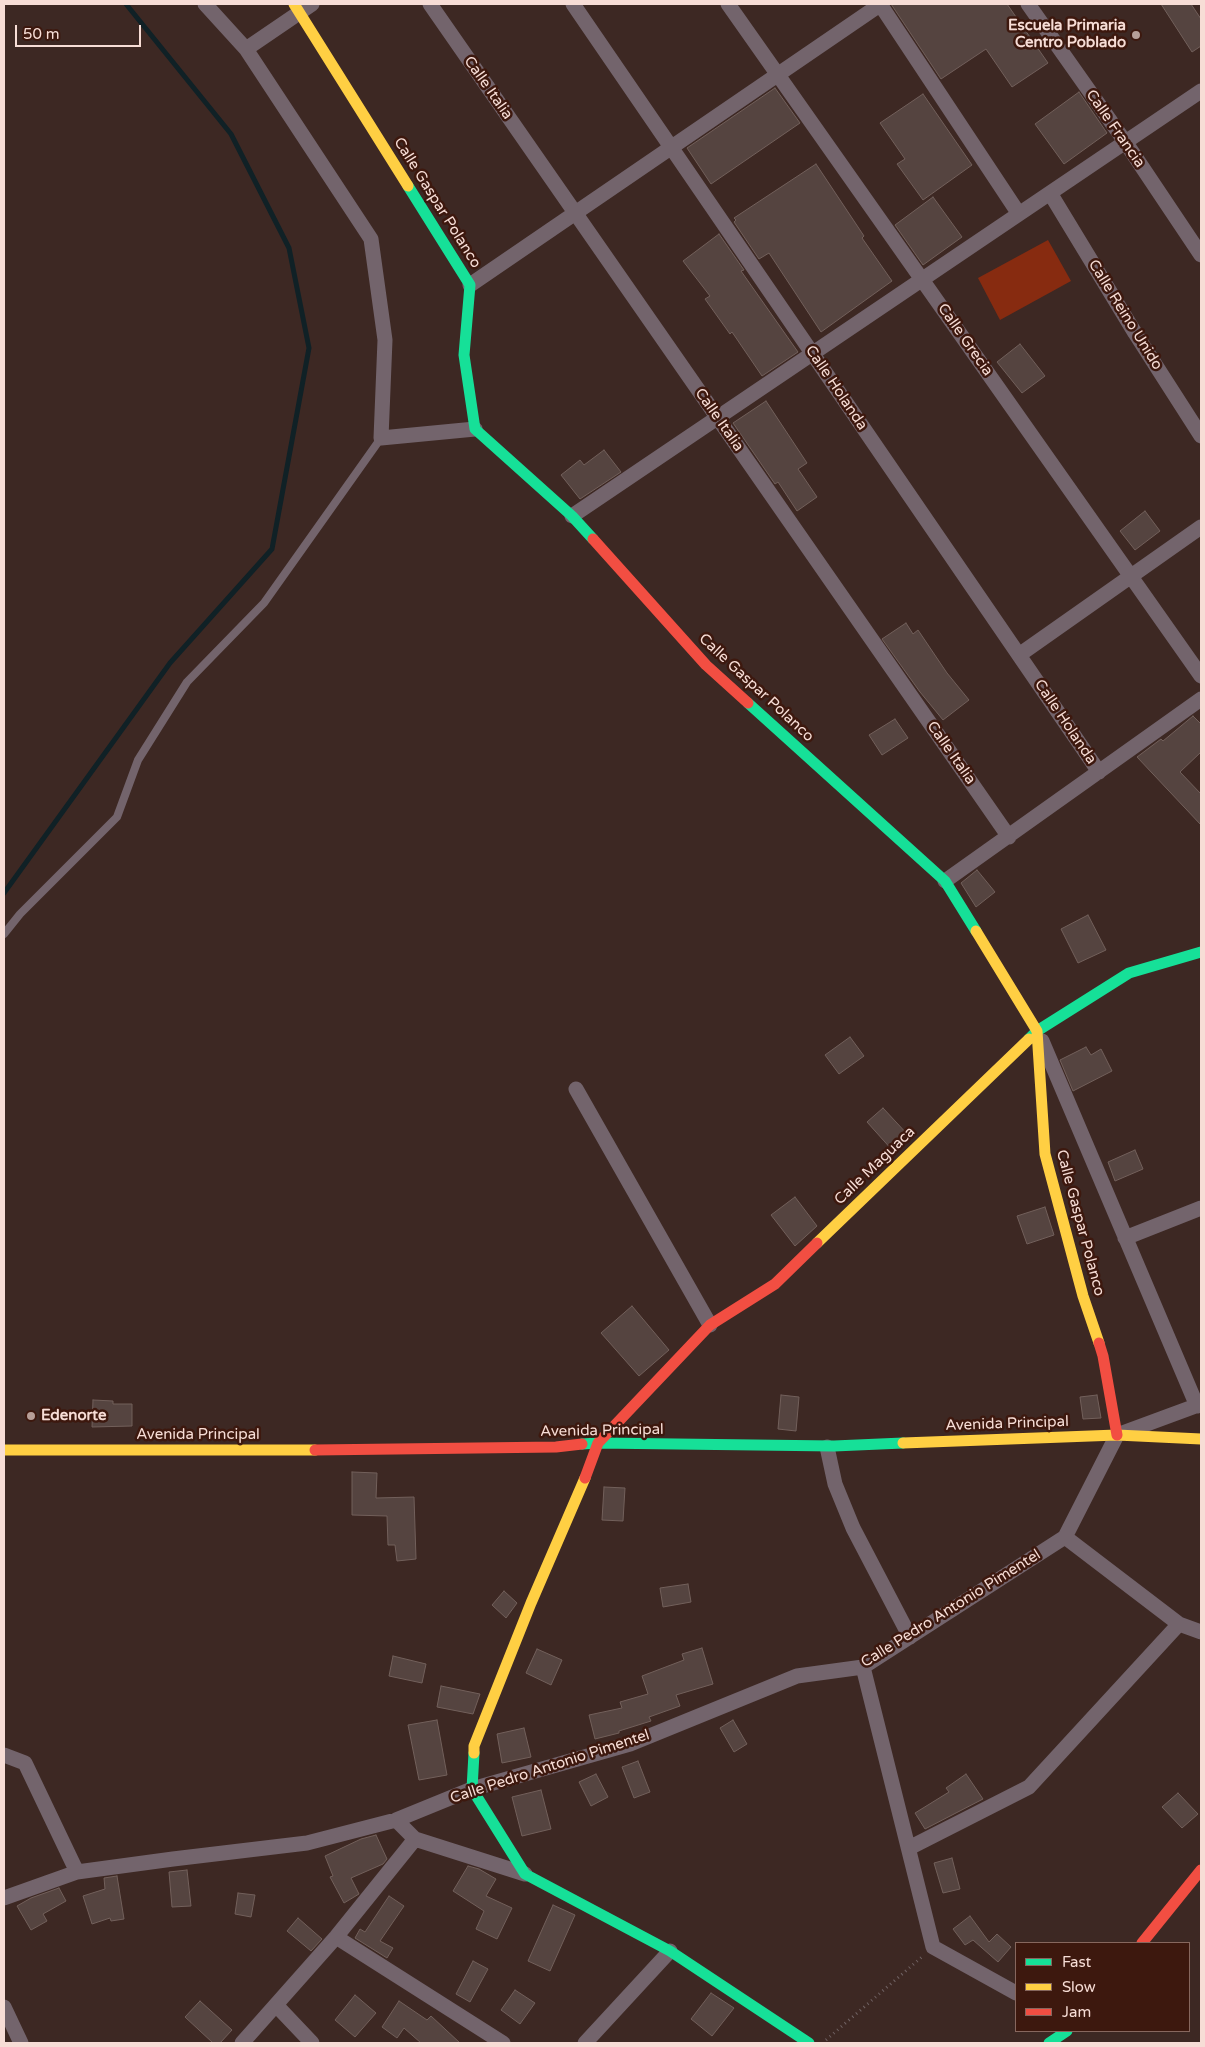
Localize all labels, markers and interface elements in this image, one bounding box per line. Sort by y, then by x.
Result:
scale bar [18,15,144,47]
place label: Escuela Primaria Centro Poblado [1008,17,1126,52]
text: 50 m [23,25,60,43]
marker: Escuela Primaria Centro Poblado [1130,29,1142,41]
street label: Calle Italia [460,53,516,123]
street label: Calle Francia [1082,87,1148,171]
street label: Calle Gaspar Polanco [389,134,485,272]
street label: Calle Reino Unido [1084,257,1166,373]
street label: Calle Grecia [933,300,997,380]
street label: Calle Holanda [801,342,871,434]
street label: Calle Italia [691,385,747,455]
street label: Calle Gaspar Polanco [695,630,817,746]
street label: Calle Holanda [1030,676,1100,768]
street label: Calle Italia [923,718,979,788]
street label: Calle Maguaca [831,1123,919,1209]
street label: Calle Gaspar Polanco [1052,1148,1108,1298]
place label: Edenorte [41,1407,106,1425]
marker: Edenorte [25,1410,37,1422]
street label: Avenida Principal [945,1413,1069,1435]
street label: Avenida Principal [540,1421,664,1441]
street label: Avenida Principal [136,1426,260,1444]
street label: Calle Pedro Antonio Pimentel [858,1546,1044,1672]
street label: Calle Pedro Antonio Pimentel [448,1726,652,1808]
legend [1015,1942,1190,2032]
text: Fast [1062,1953,1091,1971]
text: Slow [1062,1978,1096,1996]
text: Jam [1062,2003,1091,2021]

